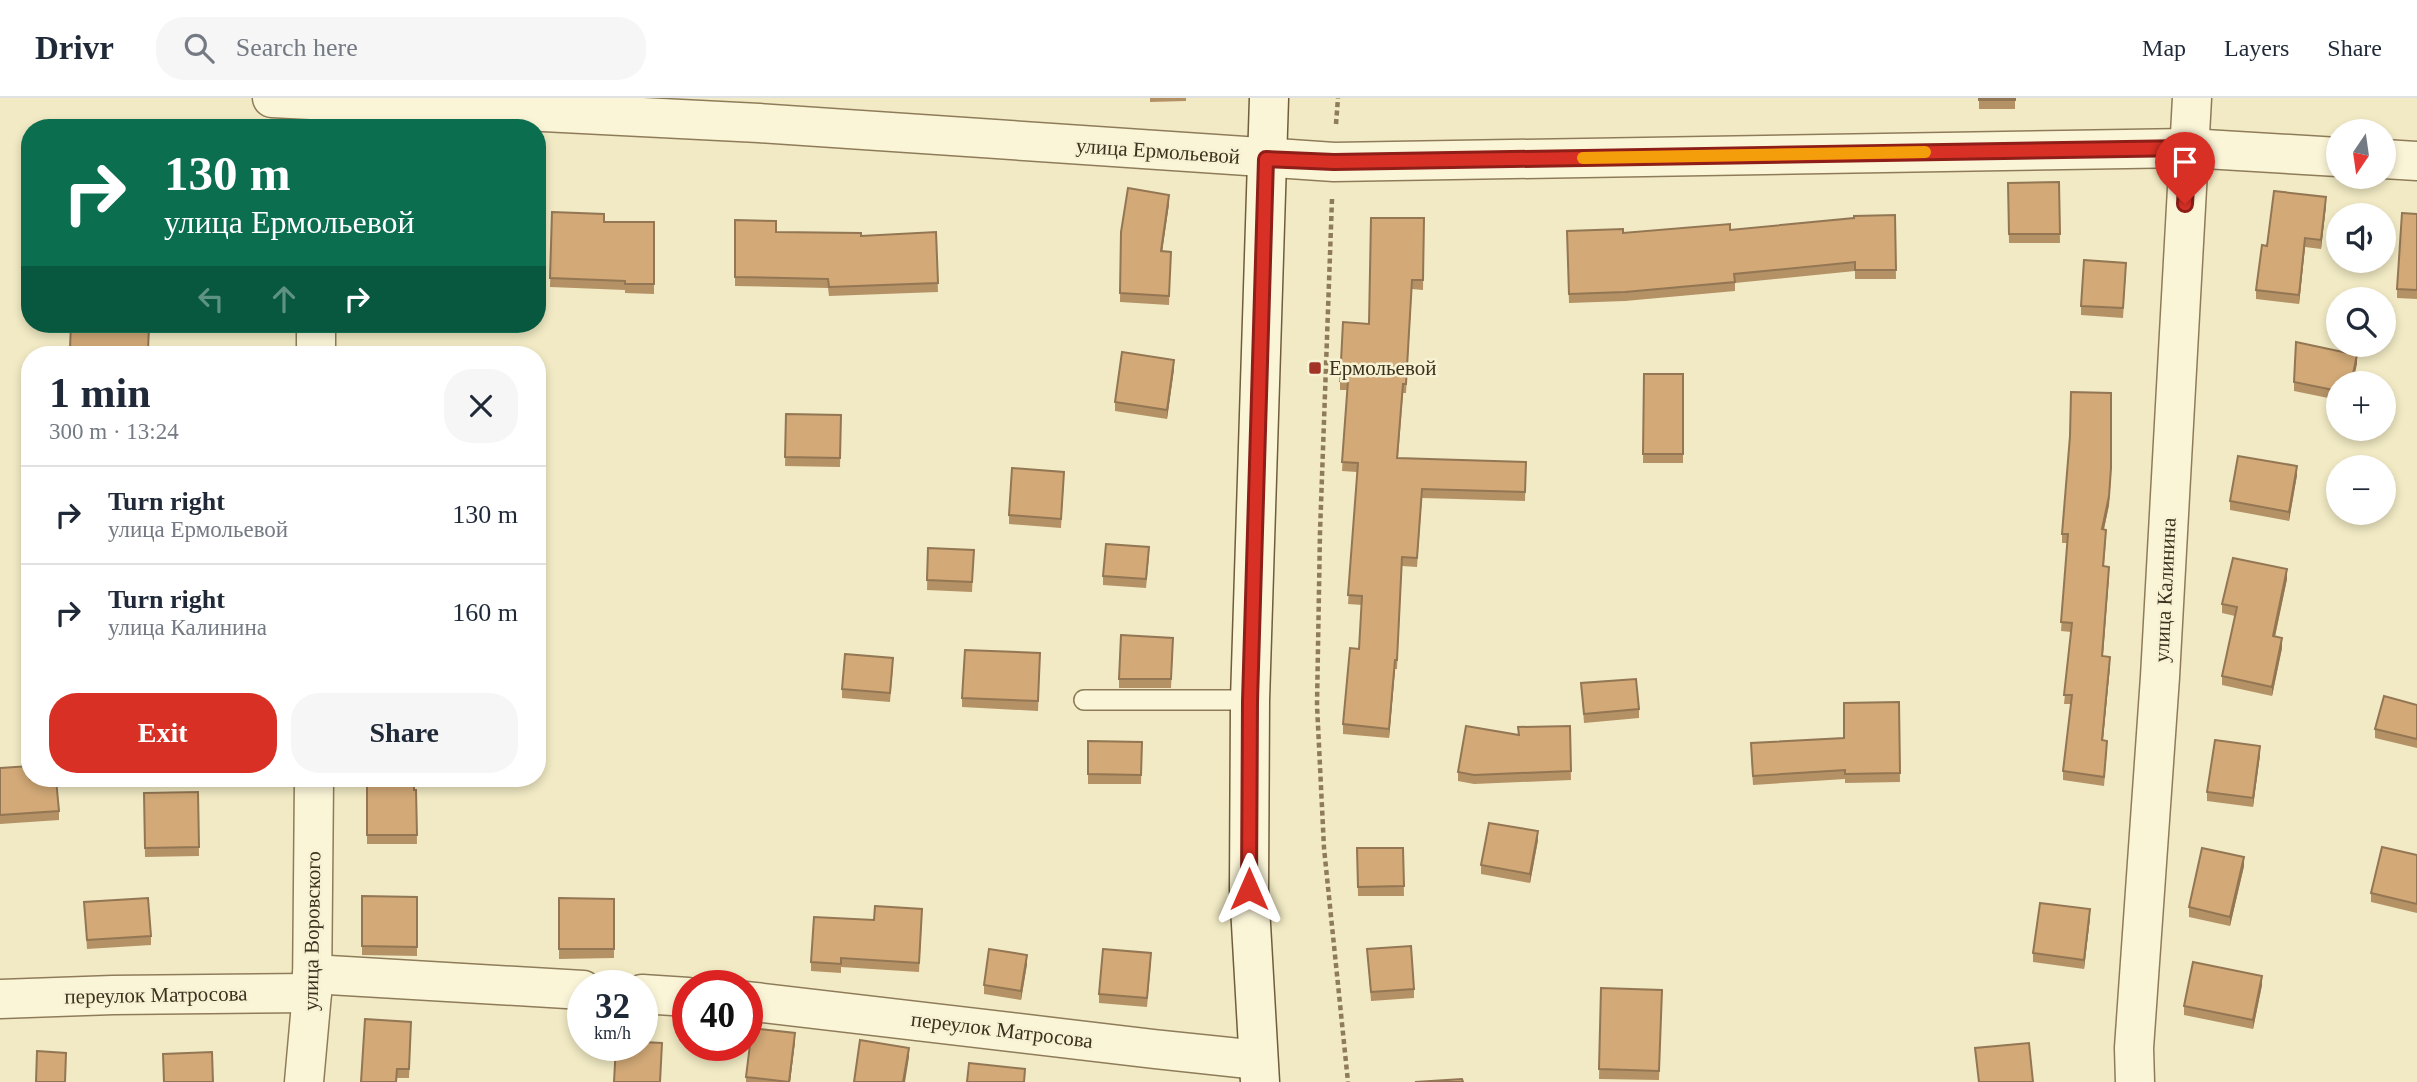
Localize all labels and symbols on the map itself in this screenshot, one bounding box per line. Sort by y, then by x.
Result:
north arrow [2326,119,2396,189]
pin [2155,132,2215,204]
street label: улица Ермольевой [1075,133,1241,169]
place label: Ермольевой [1329,356,1436,380]
marker: Ермольевой [1307,360,1323,376]
street label: улица Калинина [2149,516,2181,663]
street label: улица Воровского [299,851,325,1011]
position arrow [1212,852,1286,926]
speed limit sign: 40 [672,970,763,1061]
street label: переулок Матросова [64,981,248,1009]
street label: переулок Матросова [910,1007,1095,1053]

